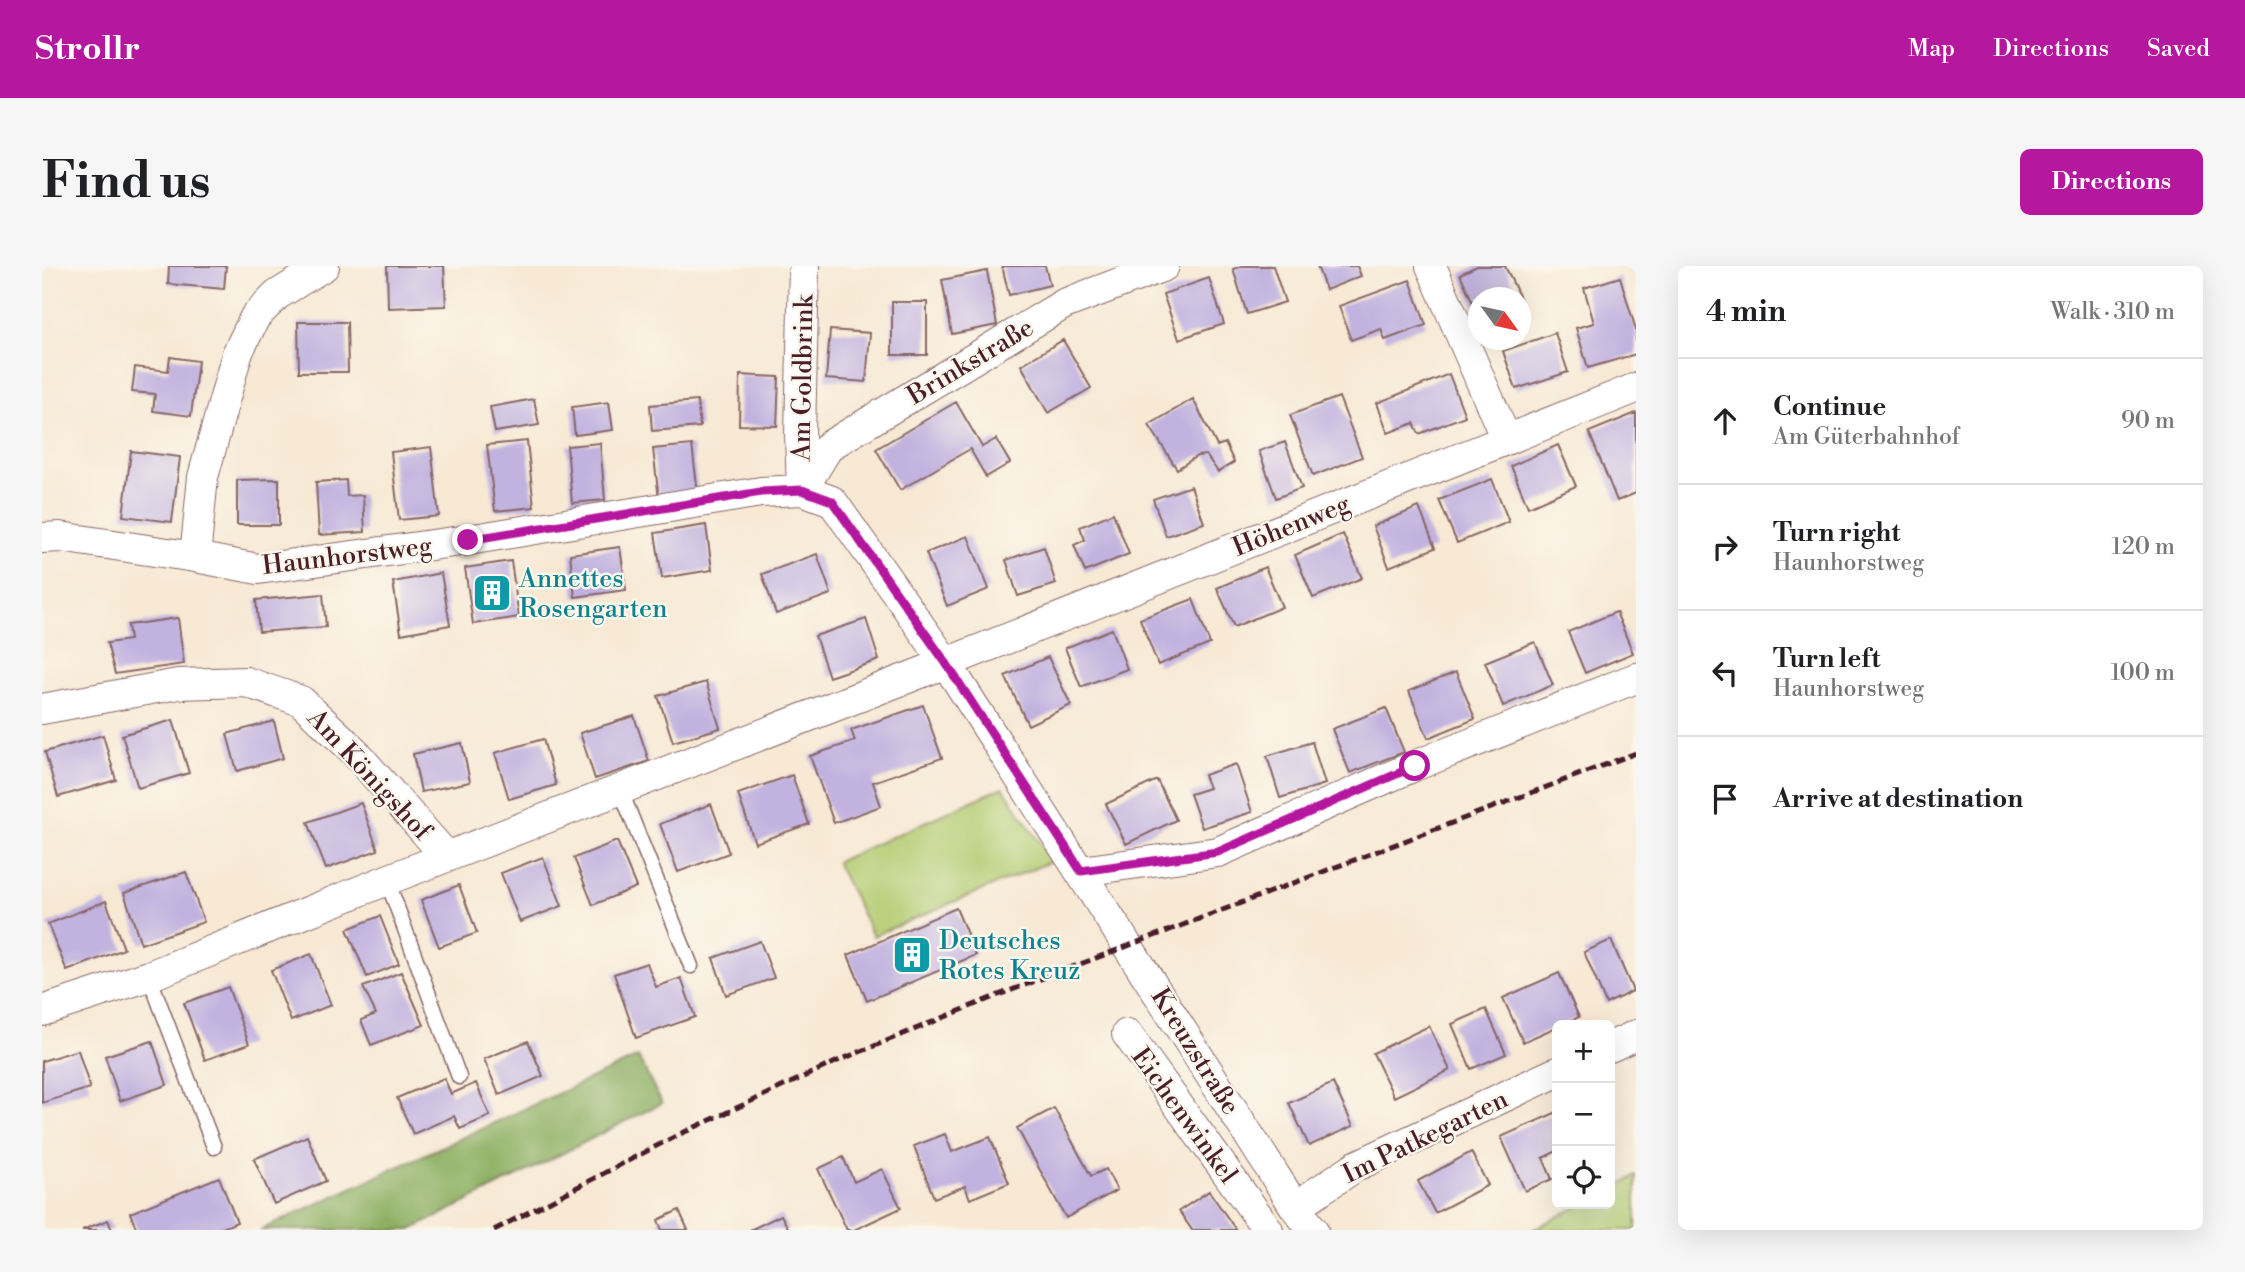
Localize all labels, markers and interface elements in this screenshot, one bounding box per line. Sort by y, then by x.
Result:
text: Strollr [35,29,140,70]
text: Map [1908,34,1955,64]
text: Directions [1993,34,2109,64]
text: Saved [2147,34,2210,64]
button: Directions [2020,149,2203,215]
text: Find us [42,152,211,213]
north arrow [1468,287,1531,350]
street label: Am Goldbrink [786,293,820,463]
text: 4 min [1706,293,1786,331]
text: Walk · 310 m [2050,298,2175,326]
street label: Brinkstraße [901,312,1039,413]
text: Continue [1773,391,1886,423]
icon: ahead [1706,402,1744,440]
text: 90 m [2121,407,2175,435]
text: Am Güterbahnhof [1773,423,1960,451]
street label: Höhenweg [1228,488,1355,564]
text: Turn right [1773,517,1901,549]
route end [452,524,483,555]
icon: right [1706,528,1744,566]
street label: Haunhorstweg [260,530,434,582]
text: 120 m [2111,533,2175,561]
text: Haunhorstweg [1773,549,1924,577]
place label: Annettes Rosengarten [518,563,668,625]
building icon: Annettes Rosengarten [471,572,513,614]
text: Turn left [1773,643,1881,675]
icon: left [1706,654,1744,692]
text: 100 m [2110,659,2175,687]
text: Haunhorstweg [1773,675,1924,703]
street label: Am Königshof [300,702,439,848]
route start [1399,750,1430,781]
icon: arrive [1706,780,1744,818]
text: Arrive at destination [1773,783,2023,815]
place label: Deutsches Rotes Kreuz [939,925,1080,987]
building icon: Deutsches Rotes Kreuz [891,934,933,976]
street label: Kreuzstraße [1144,982,1247,1121]
map controls [1552,1020,1615,1209]
button: + [1552,1020,1615,1083]
street label: Eichenwinkel [1124,1042,1244,1190]
street label: Im Patkegarten [1338,1083,1513,1191]
button: − [1552,1083,1615,1146]
button: locate [1552,1146,1615,1209]

